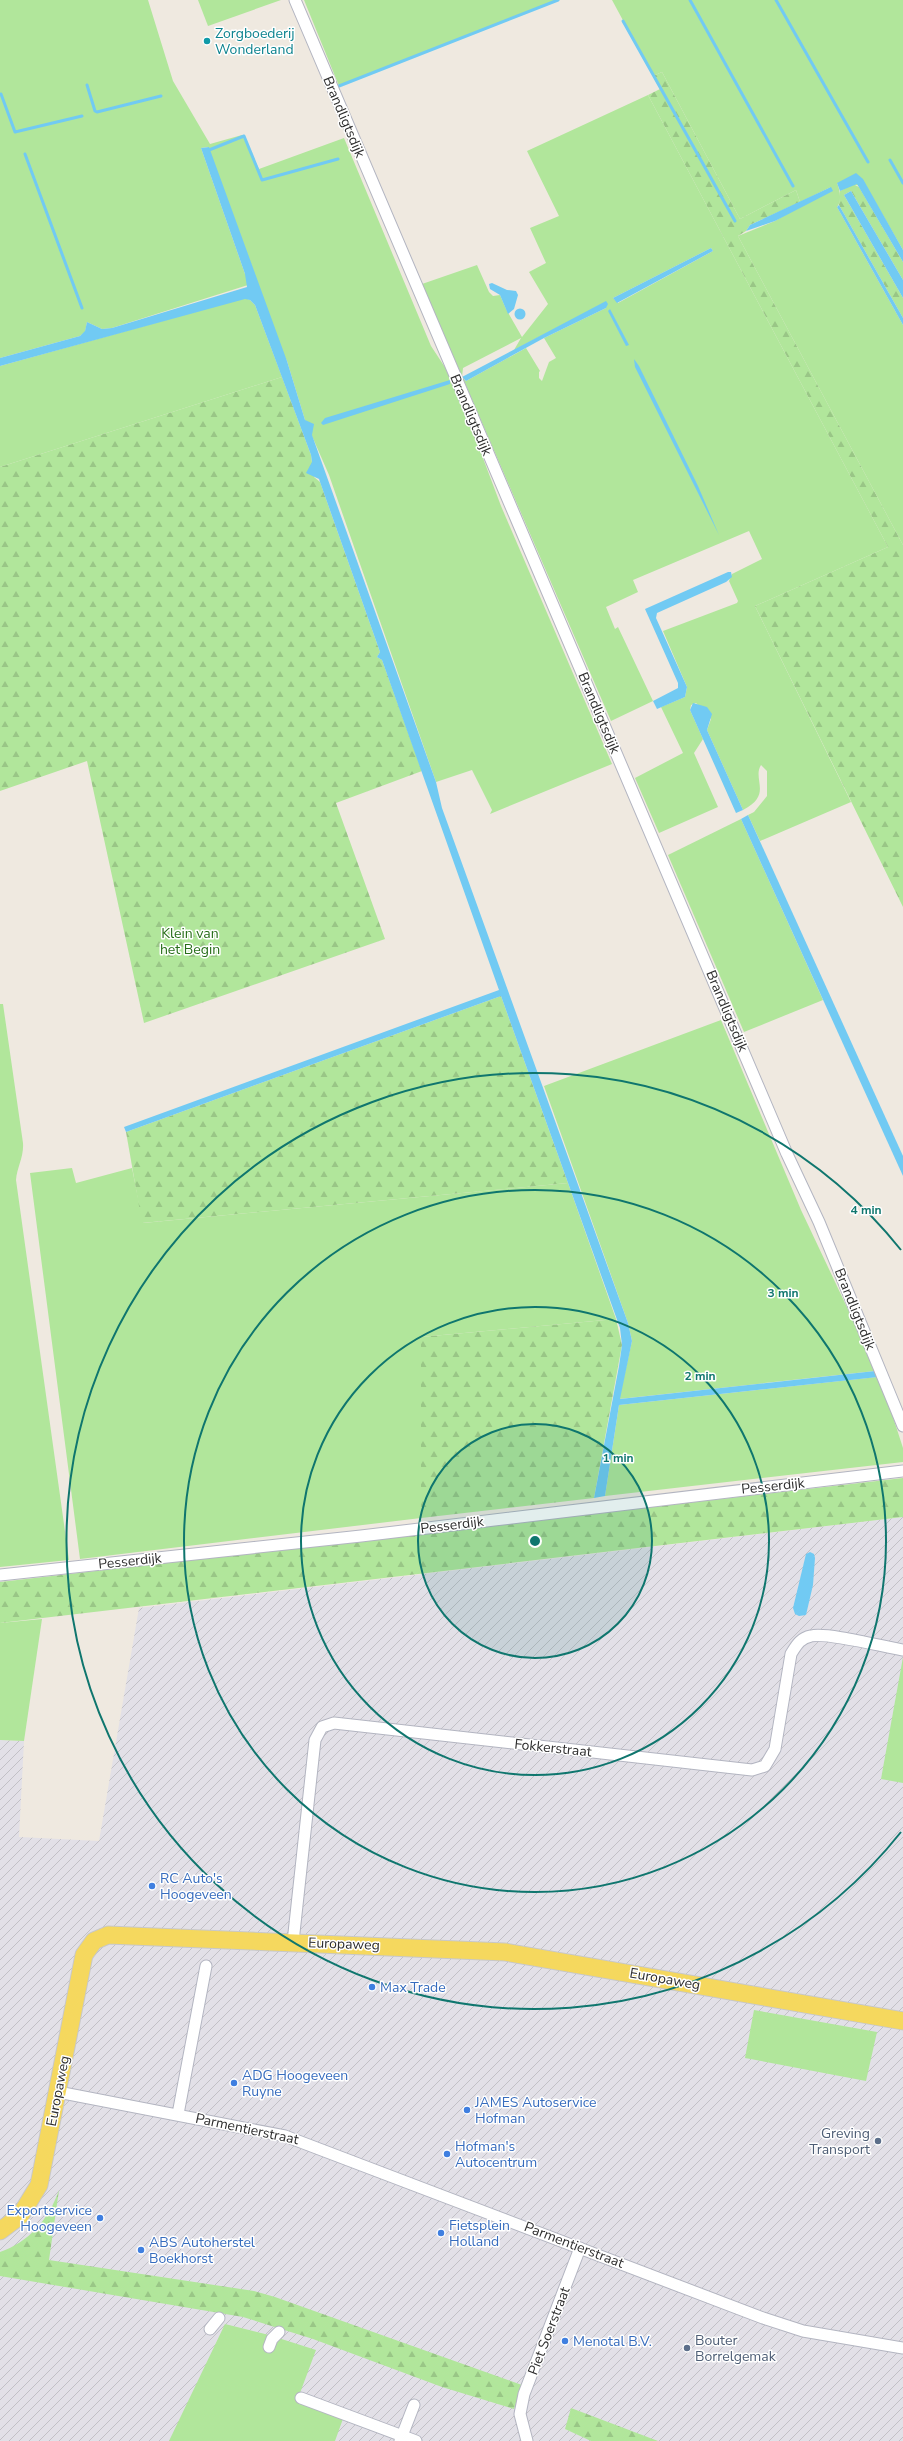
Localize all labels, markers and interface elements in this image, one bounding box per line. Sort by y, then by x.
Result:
place label: Zorgboederij Wonderland [215,24,295,59]
marker: Zorgboederij Wonderland [202,36,212,46]
street label: Brandligtsdijk [318,73,370,162]
street label: Brandligtsdijk [445,371,497,460]
street label: Brandligtsdijk [573,669,625,758]
park label: Klein van het Begin [160,924,220,959]
street label: Brandligtsdijk [701,967,753,1056]
text: 4 min [850,1202,882,1218]
street label: Brandligtsdijk [830,1265,880,1354]
text: 3 min [767,1285,799,1301]
text: 2 min [684,1368,716,1384]
text: 1 min [602,1450,634,1466]
street label: Pesserdijk [740,1473,807,1499]
street label: Pesserdijk [419,1512,486,1538]
centre of rings [528,1534,542,1548]
street label: Pesserdijk [97,1548,164,1574]
street label: Fokkerstraat [513,1734,593,1762]
place label: RC Auto's Hoogeveen [160,1869,232,1904]
marker: RC Auto's Hoogeveen [147,1881,157,1891]
street label: Europaweg [308,1933,380,1955]
street label: Europaweg [628,1963,702,1995]
place label: Max Trade [380,1978,446,1997]
marker: Max Trade [367,1982,377,1992]
street label: Europaweg [42,2054,74,2128]
place label: ADG Hoogeveen Ruyne [242,2066,348,2101]
marker: ADG Hoogeveen Ruyne [229,2078,239,2088]
place label: JAMES Autoservice Hofman [474,2093,596,2128]
marker: JAMES Autoservice Hofman [462,2105,472,2115]
street label: Parmentierstraat [194,2109,300,2149]
place label: Greving Transport [809,2124,870,2159]
marker: Greving Transport [873,2136,883,2146]
place label: Hofman's Autocentrum [455,2137,537,2172]
marker: Hofman's Autocentrum [442,2149,452,2159]
place label: Exportservice Hoogeveen [6,2201,92,2236]
marker: Exportservice Hoogeveen [95,2213,105,2223]
place label: Fietsplein Holland [449,2216,510,2251]
street label: Parmentierstraat [522,2217,627,2273]
marker: Fietsplein Holland [436,2228,446,2238]
place label: ABS Autoherstel Boekhorst [149,2233,256,2268]
marker: ABS Autoherstel Boekhorst [136,2245,146,2255]
street label: Piet Soerstraat [523,2284,575,2378]
place label: Bouter Borrelgemak [695,2331,777,2366]
place label: Menotal B.V. [573,2332,652,2351]
marker: Menotal B.V. [560,2336,570,2346]
marker: Bouter Borrelgemak [682,2343,692,2353]

